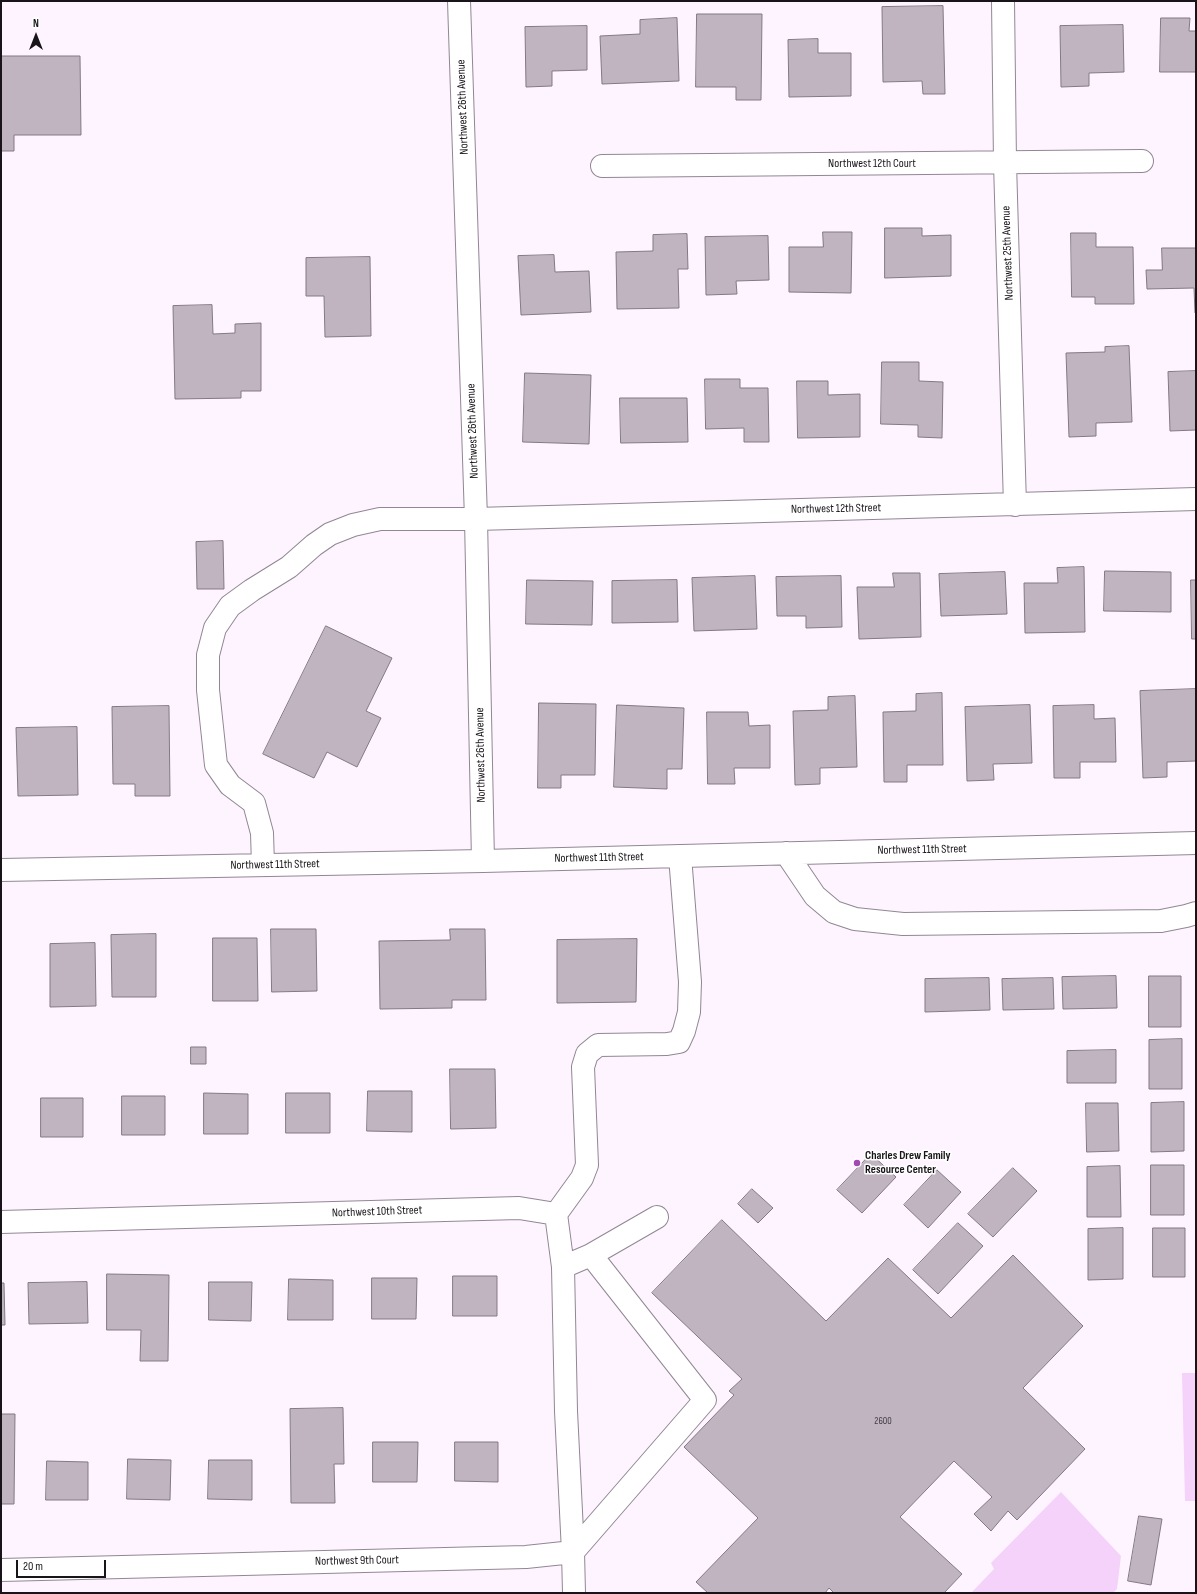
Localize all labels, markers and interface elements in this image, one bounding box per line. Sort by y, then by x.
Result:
north arrow [16,16,56,56]
text: N [33,17,39,30]
street label: Northwest 26th Avenue [454,59,472,155]
street label: Northwest 12th Court [828,157,916,171]
street label: Northwest 25th Avenue [999,205,1017,301]
street label: Northwest 26th Avenue [464,383,482,479]
street label: Northwest 12th Street [791,501,881,517]
street label: Northwest 26th Avenue [473,707,489,803]
street label: Northwest 11th Street [877,842,967,858]
street label: Northwest 11th Street [554,850,644,866]
street label: Northwest 11th Street [230,857,320,873]
place label: Charles Drew Family Resource Center [865,1149,950,1177]
marker: Charles Drew Family Resource Center [852,1158,862,1168]
street label: Northwest 10th Street [332,1203,422,1221]
house number: 2600 [874,1415,892,1427]
scale bar [18,1552,108,1578]
street label: Northwest 9th Court [315,1553,399,1569]
text: 20 m [23,1559,43,1574]

